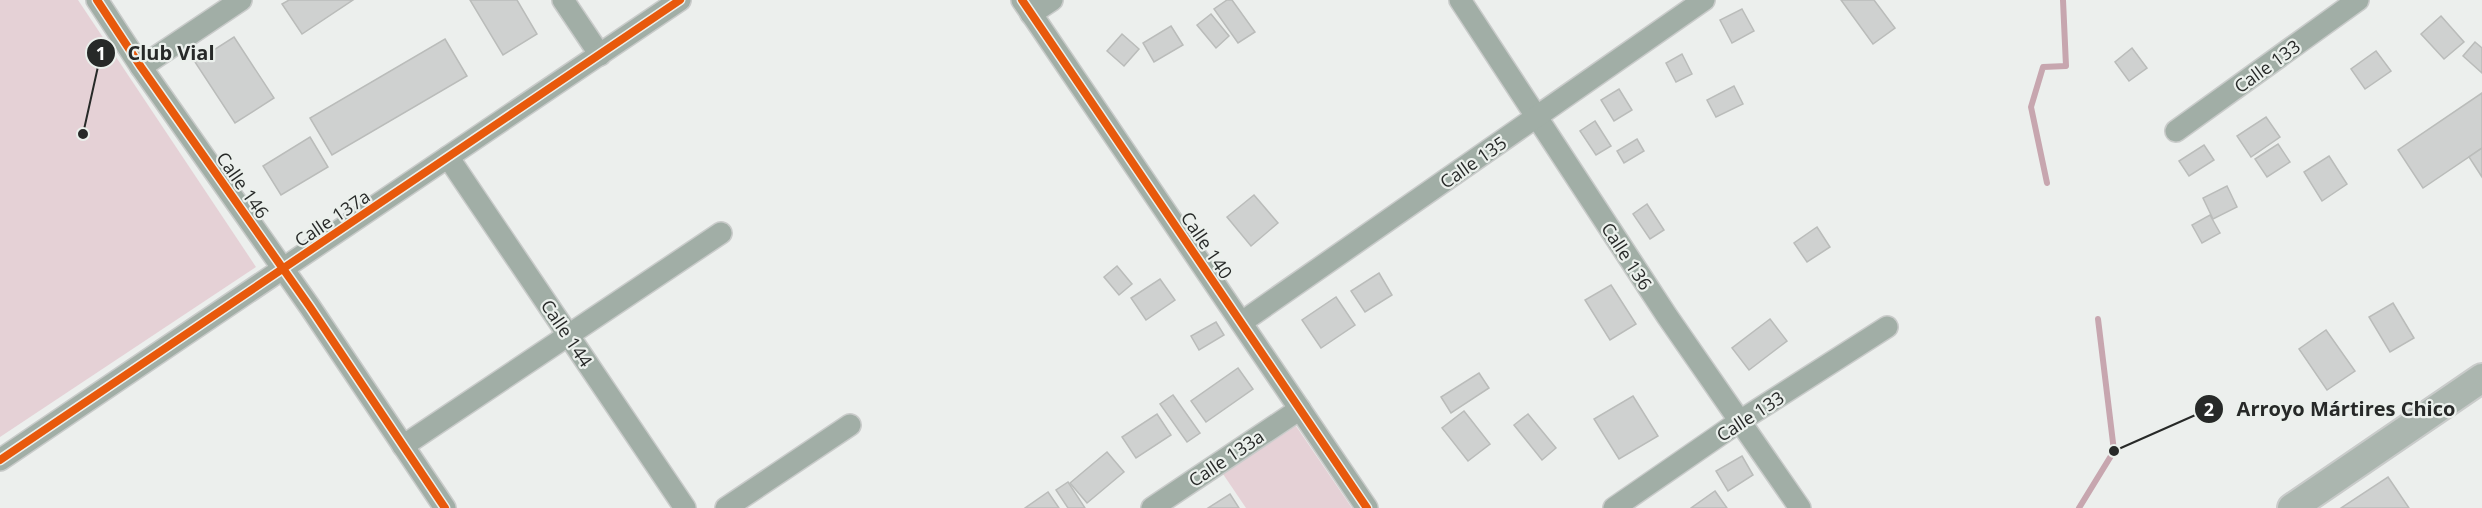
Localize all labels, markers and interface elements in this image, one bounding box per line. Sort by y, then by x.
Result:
callout: Club Vial [86,34,227,72]
street label: Calle 133 [2229,34,2305,98]
text: Club Vial [127,39,215,66]
text: 1 [96,41,106,65]
street label: Calle 135 [1435,130,1511,194]
street label: Calle 146 [211,147,275,223]
street label: Calle 137a [290,184,374,252]
street label: Calle 140 [1176,207,1238,283]
street label: Calle 136 [1596,218,1658,294]
street label: Calle 144 [536,295,598,371]
street label: Calle 133 [1712,385,1788,447]
callout: Arroyo Mártires Chico [2194,390,2467,428]
text: Arroyo Mártires Chico [2237,395,2455,422]
text: 2 [2204,397,2214,421]
street label: Calle 133a [1184,424,1268,492]

